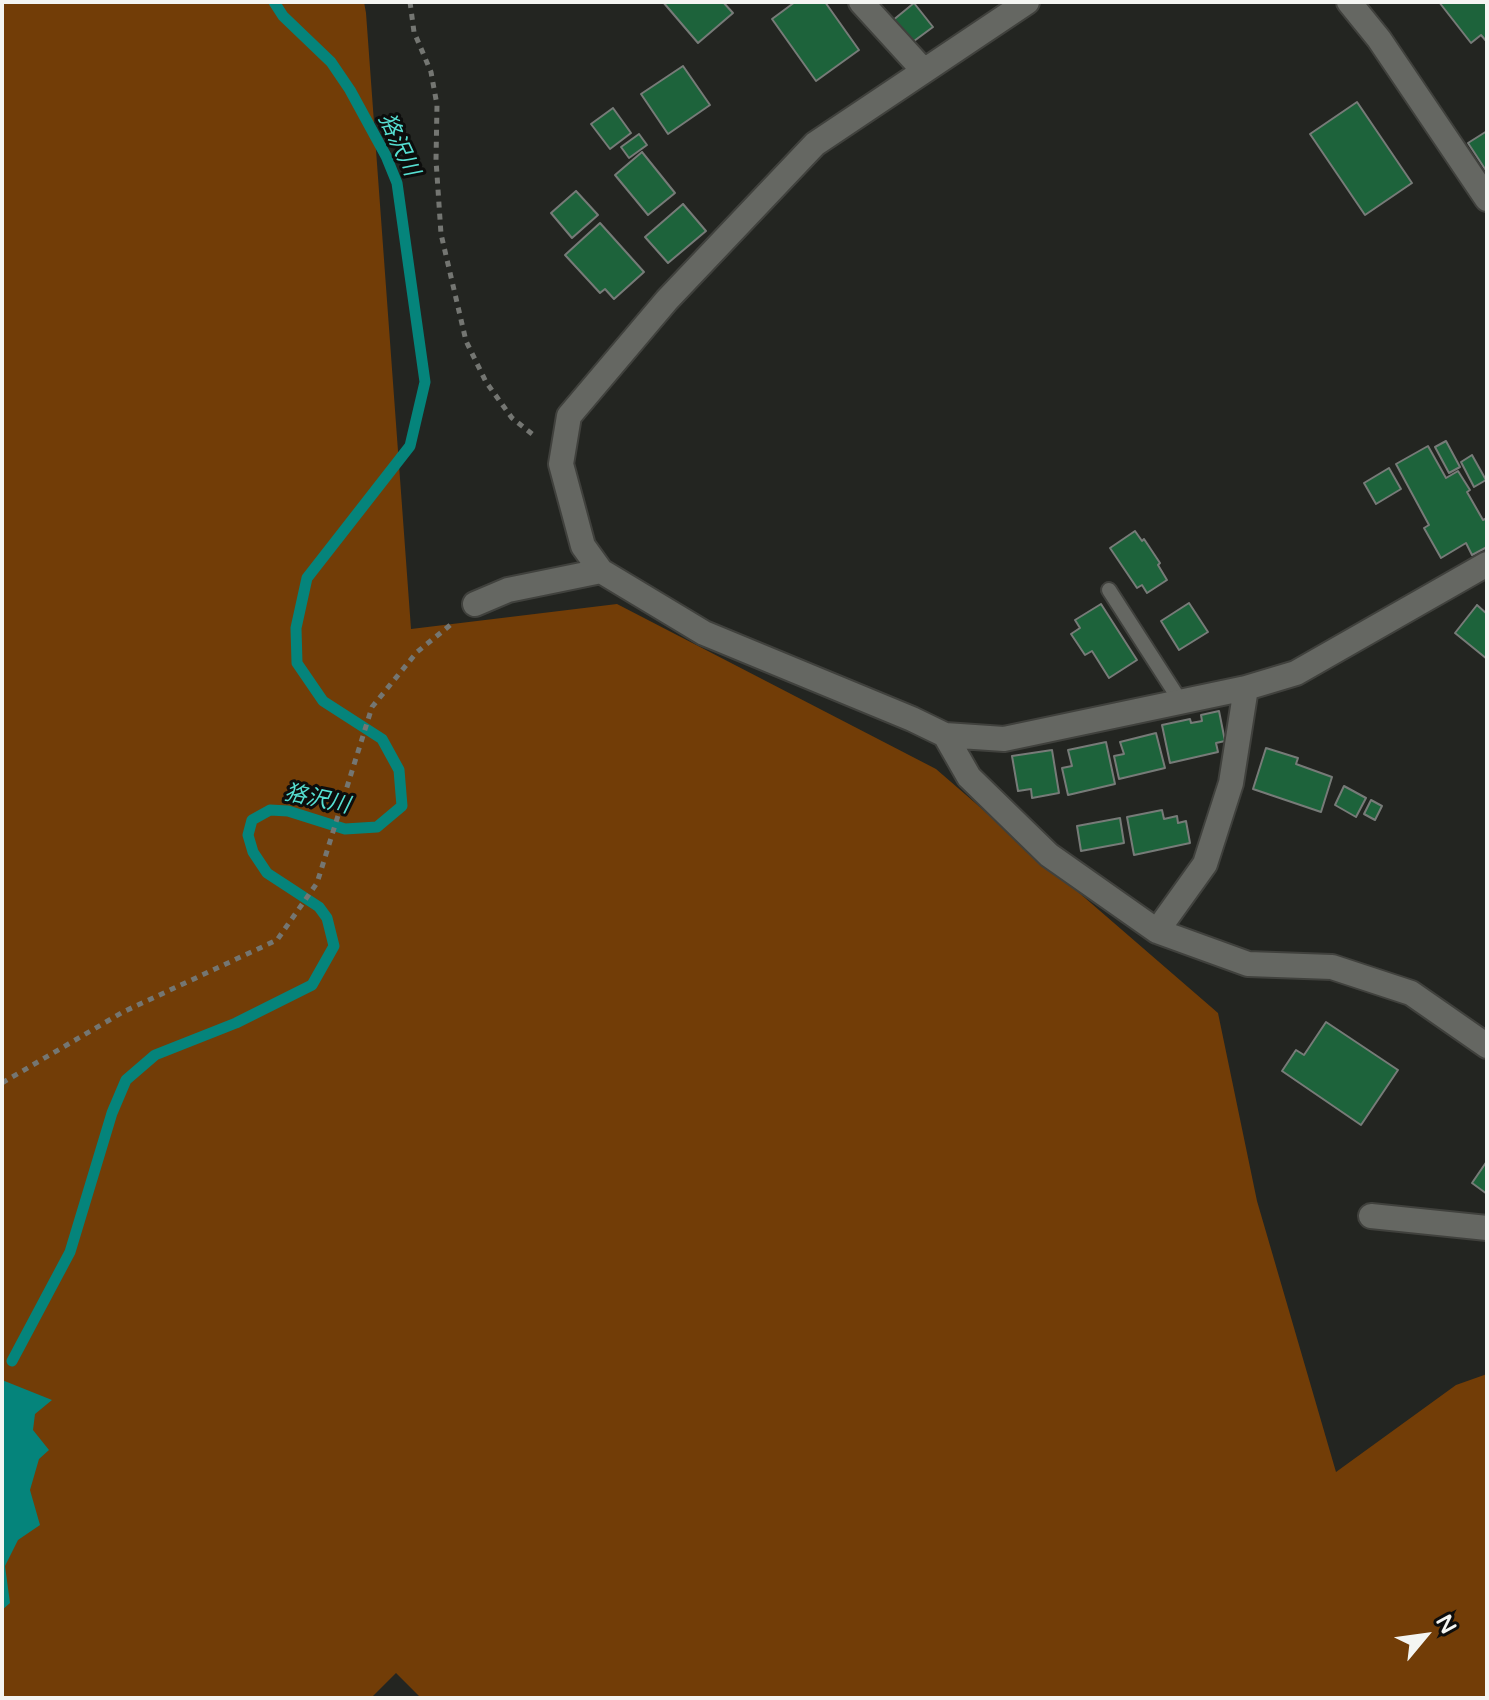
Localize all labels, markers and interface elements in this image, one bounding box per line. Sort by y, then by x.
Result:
water label: 狢沢川 [372,110,424,180]
water label: 狢沢川 [282,780,352,820]
north arrow [1385,1596,1465,1676]
text: N [1430,1610,1462,1638]

